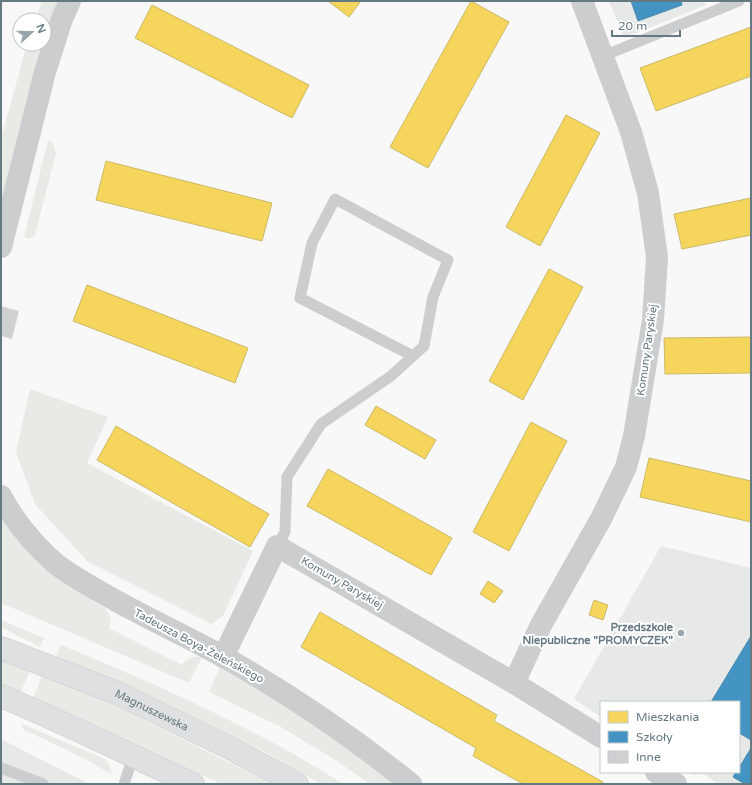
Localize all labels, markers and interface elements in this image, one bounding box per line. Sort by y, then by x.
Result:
north arrow [12,12,52,52]
scale bar [612,12,680,38]
text: 20 m [618,19,647,33]
text: N [33,22,49,35]
street label: Komuny Paryskiej [634,303,660,397]
street label: Komuny Paryskiej [299,554,386,612]
street label: Tadeusza Boya-Żeleńskiego [132,606,266,686]
place label: Przedszkole Niepubliczne "PROMYCZEK" [523,621,674,648]
marker: Przedszkole Niepubliczne "PROMYCZEK" [676,628,686,638]
street label: Magnuszewska [113,686,191,733]
legend [600,701,740,773]
text: Mieszkania [636,710,699,724]
text: Szkoły [636,730,673,744]
text: Inne [636,750,661,764]

